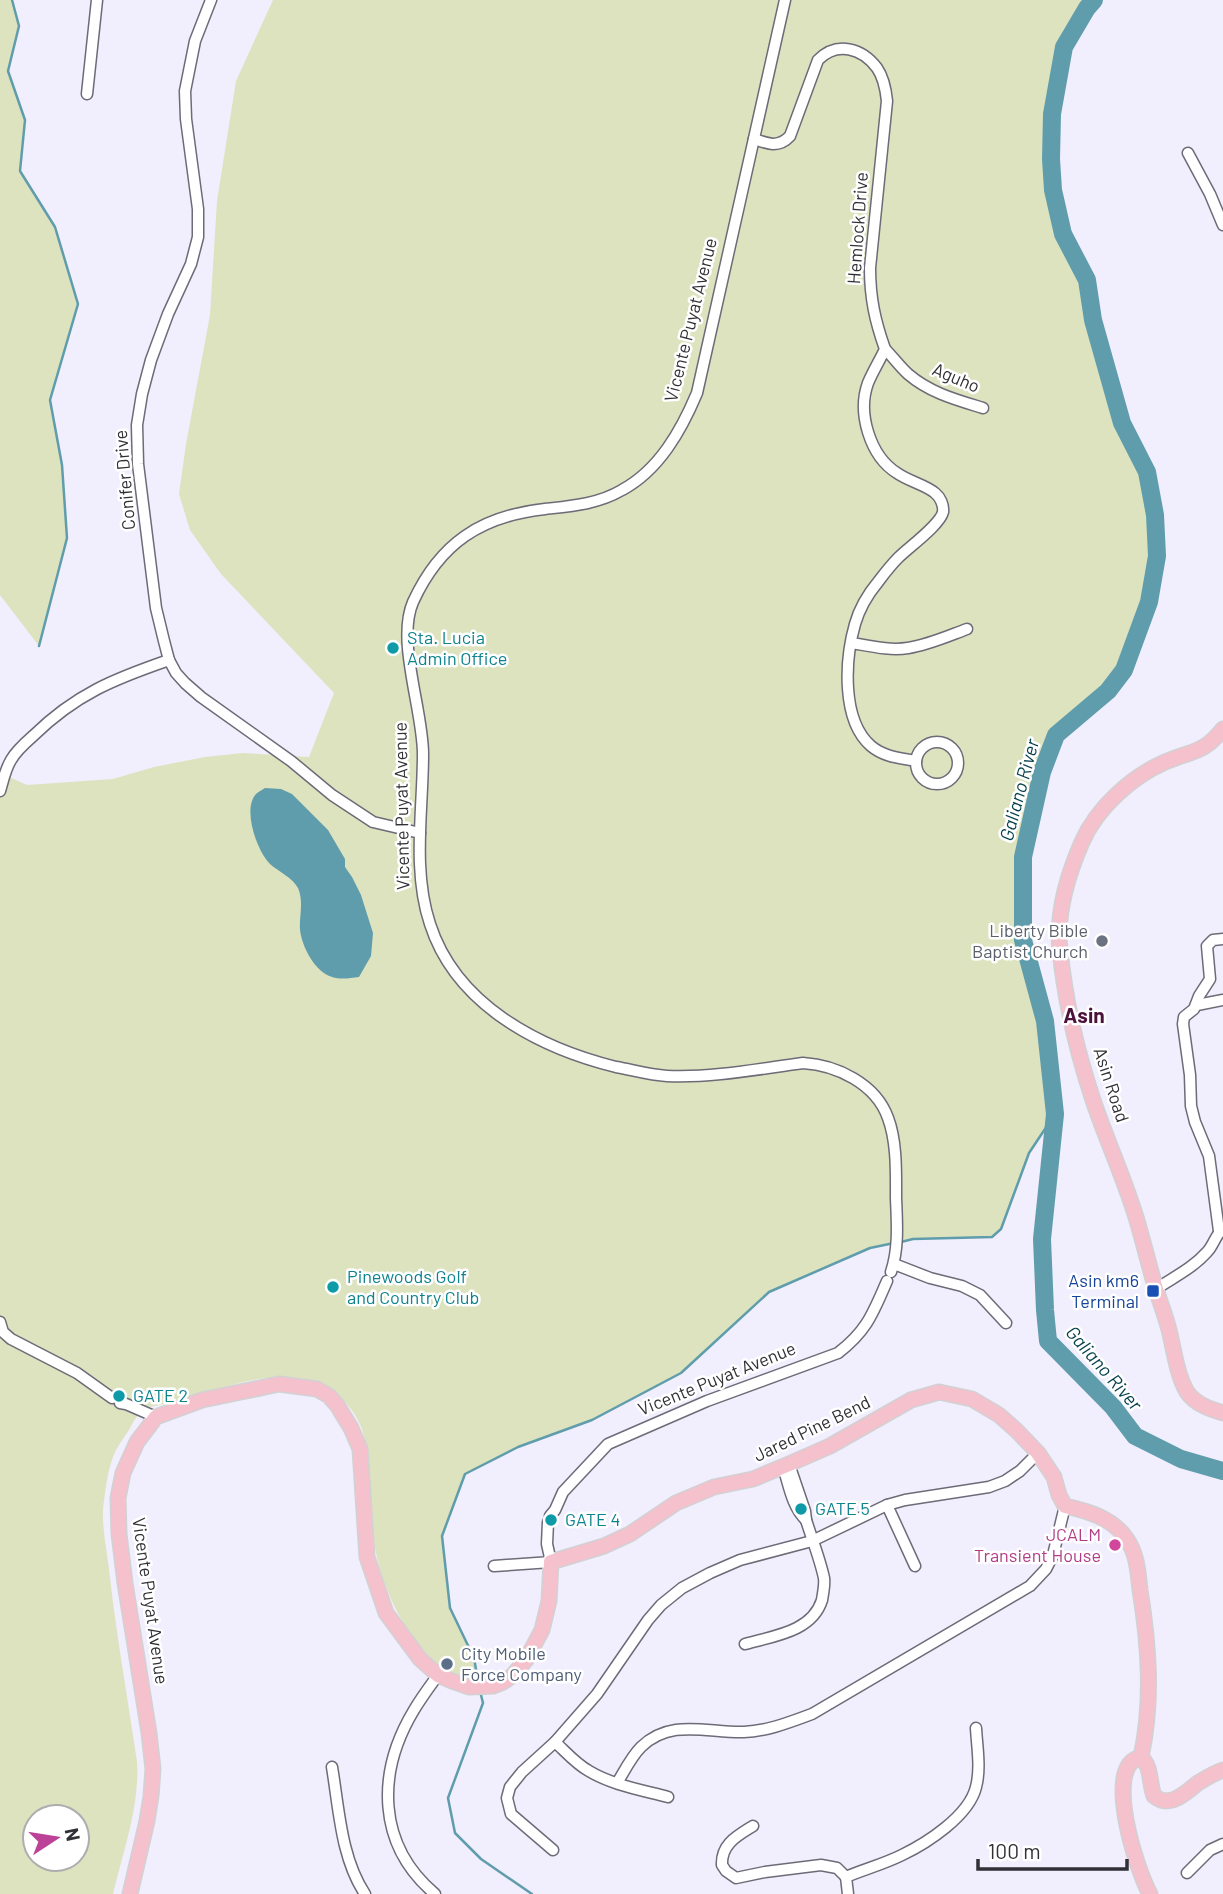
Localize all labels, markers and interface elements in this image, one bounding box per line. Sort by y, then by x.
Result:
street label: Hemlock Drive [842,171,872,285]
street label: Vicente Puyat Avenue [659,236,721,404]
street label: Aguho [929,357,983,397]
street label: Conifer Drive [109,429,139,531]
place label: Sta. Lucia Admin Office [407,626,507,669]
marker: Sta. Lucia Admin Office [385,640,401,656]
street label: Vicente Puyat Avenue [389,722,413,890]
water label: Galiano River [994,735,1044,843]
place label: Liberty Bible Baptist Church [972,919,1088,962]
marker: Liberty Bible Baptist Church [1094,933,1110,949]
district label: Asin [1063,1002,1105,1027]
street label: Asin Road [1090,1045,1134,1125]
place label: Pinewoods Golf and Country Club [347,1265,479,1308]
place label: Asin km6 Terminal [1068,1269,1139,1312]
marker: Pinewoods Golf and Country Club [325,1279,341,1295]
marker: Asin km6 Terminal [1145,1283,1161,1299]
water label: Galiano River [1061,1321,1148,1416]
street label: Vicente Puyat Avenue [635,1336,799,1420]
place label: GATE 2 [133,1384,188,1406]
marker: GATE 2 [111,1388,127,1404]
street label: Jared Pine Bend [749,1390,874,1466]
place label: GATE 5 [815,1497,870,1519]
marker: GATE 5 [793,1501,809,1517]
place label: GATE 4 [565,1508,620,1530]
marker: GATE 4 [543,1512,559,1528]
street label: Vicente Puyat Avenue [128,1516,174,1686]
place label: JCALM Transient House [974,1523,1101,1566]
marker: JCALM Transient House [1107,1537,1123,1553]
place label: City Mobile Force Company [461,1642,582,1685]
marker: City Mobile Force Company [439,1656,455,1672]
north arrow [21,1803,91,1873]
text: N [61,1826,86,1843]
scale bar [978,1828,1127,1872]
text: 100 m [988,1838,1041,1863]

